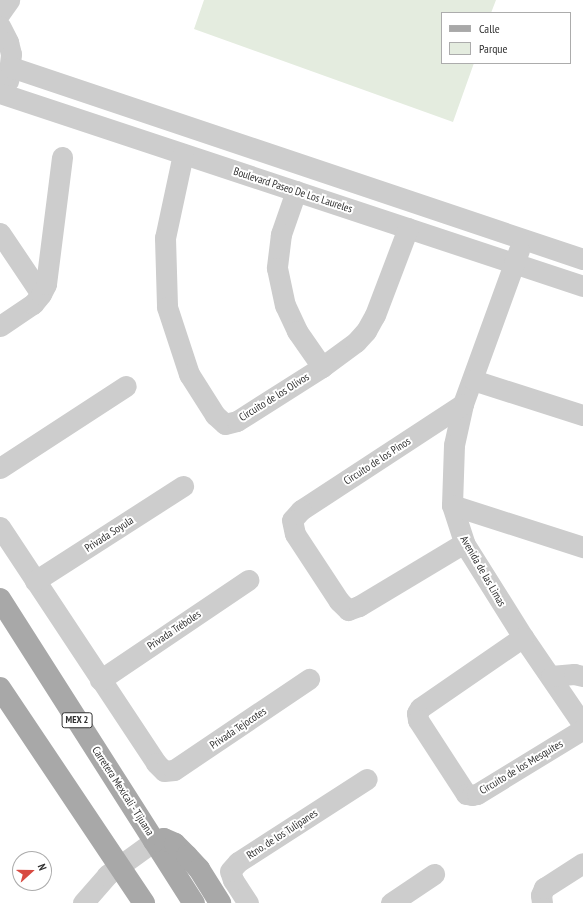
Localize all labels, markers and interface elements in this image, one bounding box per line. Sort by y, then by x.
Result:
legend [441,12,571,64]
text: Calle [479,21,500,36]
text: Parque [479,41,508,56]
street label: Boulevard Paseo De Los Laureles [232,165,354,215]
street label: Circuito de los Olivos [236,370,312,424]
street label: Circuito de los Pinos [341,434,413,488]
street label: Privada Soyula [82,513,136,555]
street label: Avenida de las Limas [457,533,509,609]
street label: Privada Tréboles [145,607,203,653]
street label: Privada Tejocotes [207,704,269,752]
road number: MEX 2 [61,712,93,728]
street label: Circuito de los Mesquites [477,737,565,797]
street label: Carretera Mexicali - Tijuana [89,744,157,838]
street label: Rtno. de los Tulipanes [244,806,320,862]
north arrow [12,851,52,891]
text: N [35,862,50,872]

